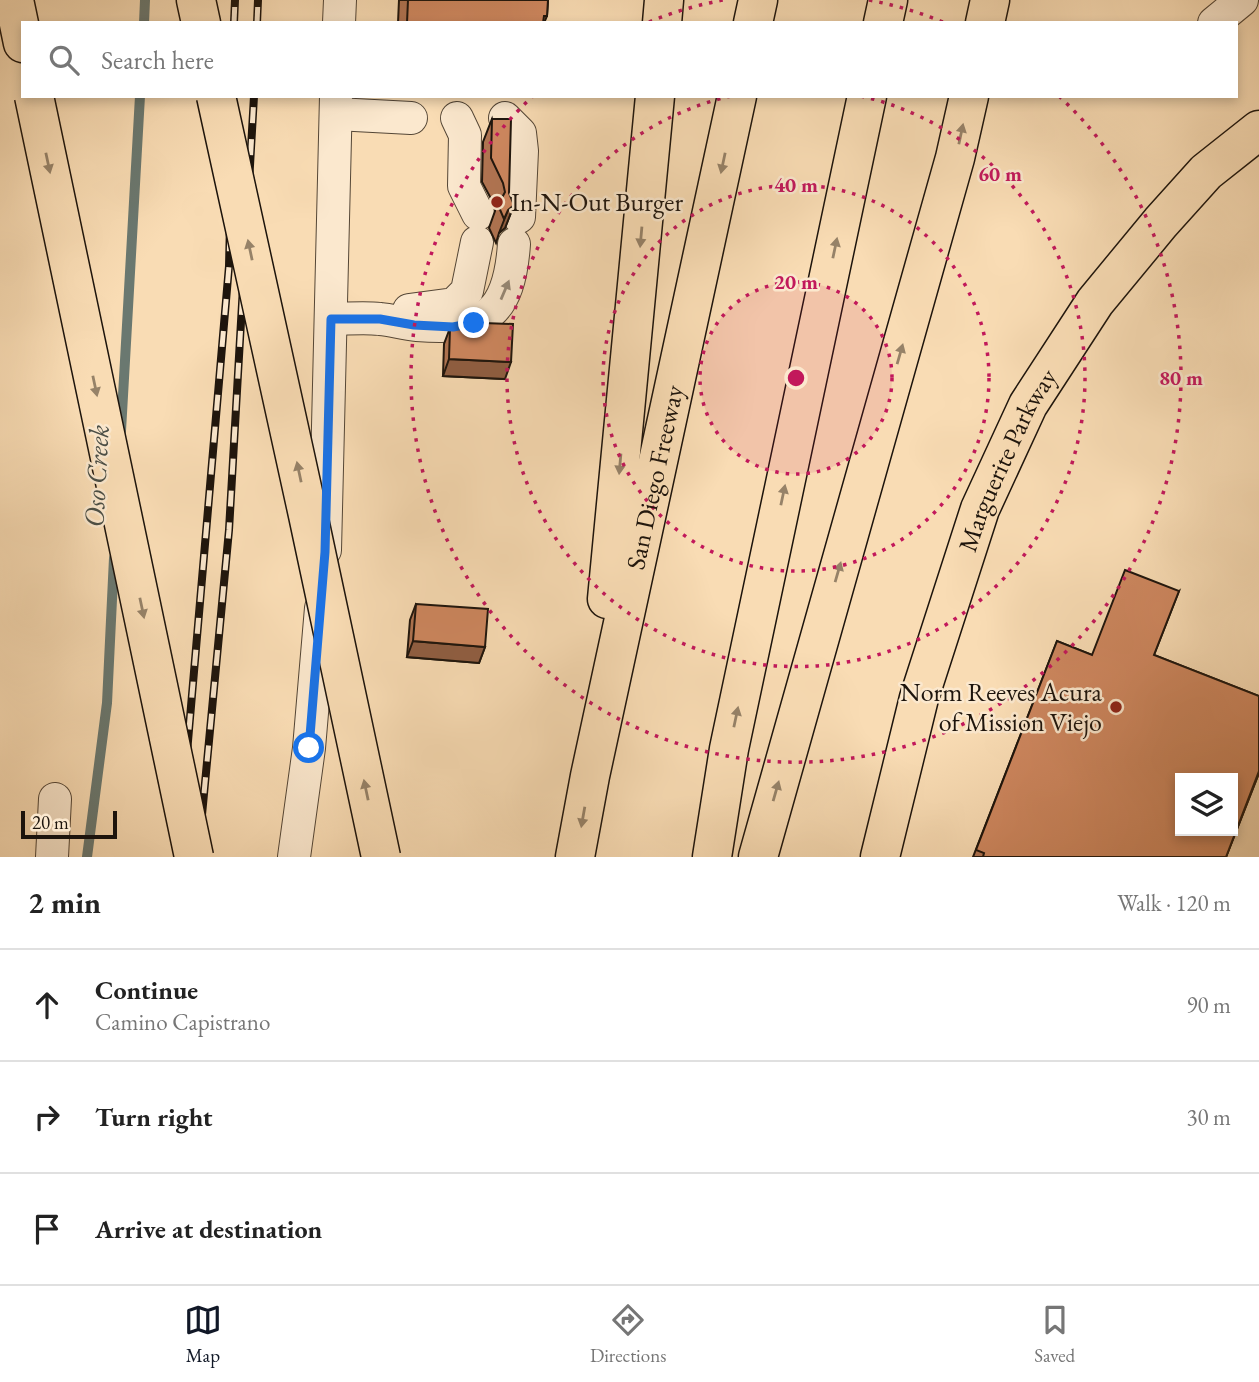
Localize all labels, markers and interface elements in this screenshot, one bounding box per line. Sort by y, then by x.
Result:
search box [21,21,1238,98]
icon: search [45,41,83,79]
text: Search here [101,43,214,77]
one-way arrow [955,123,966,145]
one-way arrow [43,152,54,174]
one-way arrow [717,152,728,174]
text: 60 m [978,160,1022,187]
text: 40 m [774,171,818,198]
place label: In-N-Out Burger [511,185,683,219]
marker: In-N-Out Burger [489,194,505,210]
one-way arrow [636,227,647,249]
one-way arrow [829,237,840,259]
one-way arrow [244,239,255,261]
text: 20 m [774,268,818,295]
one-way arrow [499,280,511,300]
route end [458,307,489,338]
one-way arrow [895,342,906,364]
street label: Marguerite Parkway [950,361,1065,556]
text: 80 m [1159,364,1203,391]
centre of rings [784,366,808,390]
one-way arrow [89,375,100,397]
street label: San Diego Freeway [618,381,691,573]
water label: Oso Creek [75,423,117,528]
one-way arrow [614,453,625,475]
one-way arrow [293,461,304,483]
one-way arrow [777,484,788,506]
one-way arrow [834,562,844,583]
one-way arrow [136,597,147,619]
place label: Norm Reeves Acura of Mission Viejo [900,675,1103,739]
marker: Norm Reeves Acura of Mission Viejo [1108,699,1124,715]
one-way arrow [731,706,742,728]
route start [293,732,324,763]
map controls [1175,773,1238,836]
button: layers [1175,773,1238,836]
one-way arrow [361,779,372,801]
one-way arrow [772,781,782,802]
one-way arrow [577,806,588,828]
scale bar [21,808,117,840]
text: 20 m [32,810,69,835]
text: 2 min [28,883,101,922]
text: Walk · 120 m [1117,888,1231,918]
text: Continue [95,973,198,1007]
icon: ahead [28,986,66,1024]
text: 90 m [1186,990,1231,1020]
text: Camino Capistrano [95,1007,270,1037]
icon: right [28,1098,66,1136]
text: Turn right [95,1100,213,1134]
text: 30 m [1186,1102,1231,1132]
icon: arrive [28,1210,66,1248]
text: Arrive at destination [95,1212,322,1246]
tab: Map [184,1301,222,1368]
tab: Directions [590,1301,666,1368]
tab: Saved [1034,1301,1075,1368]

